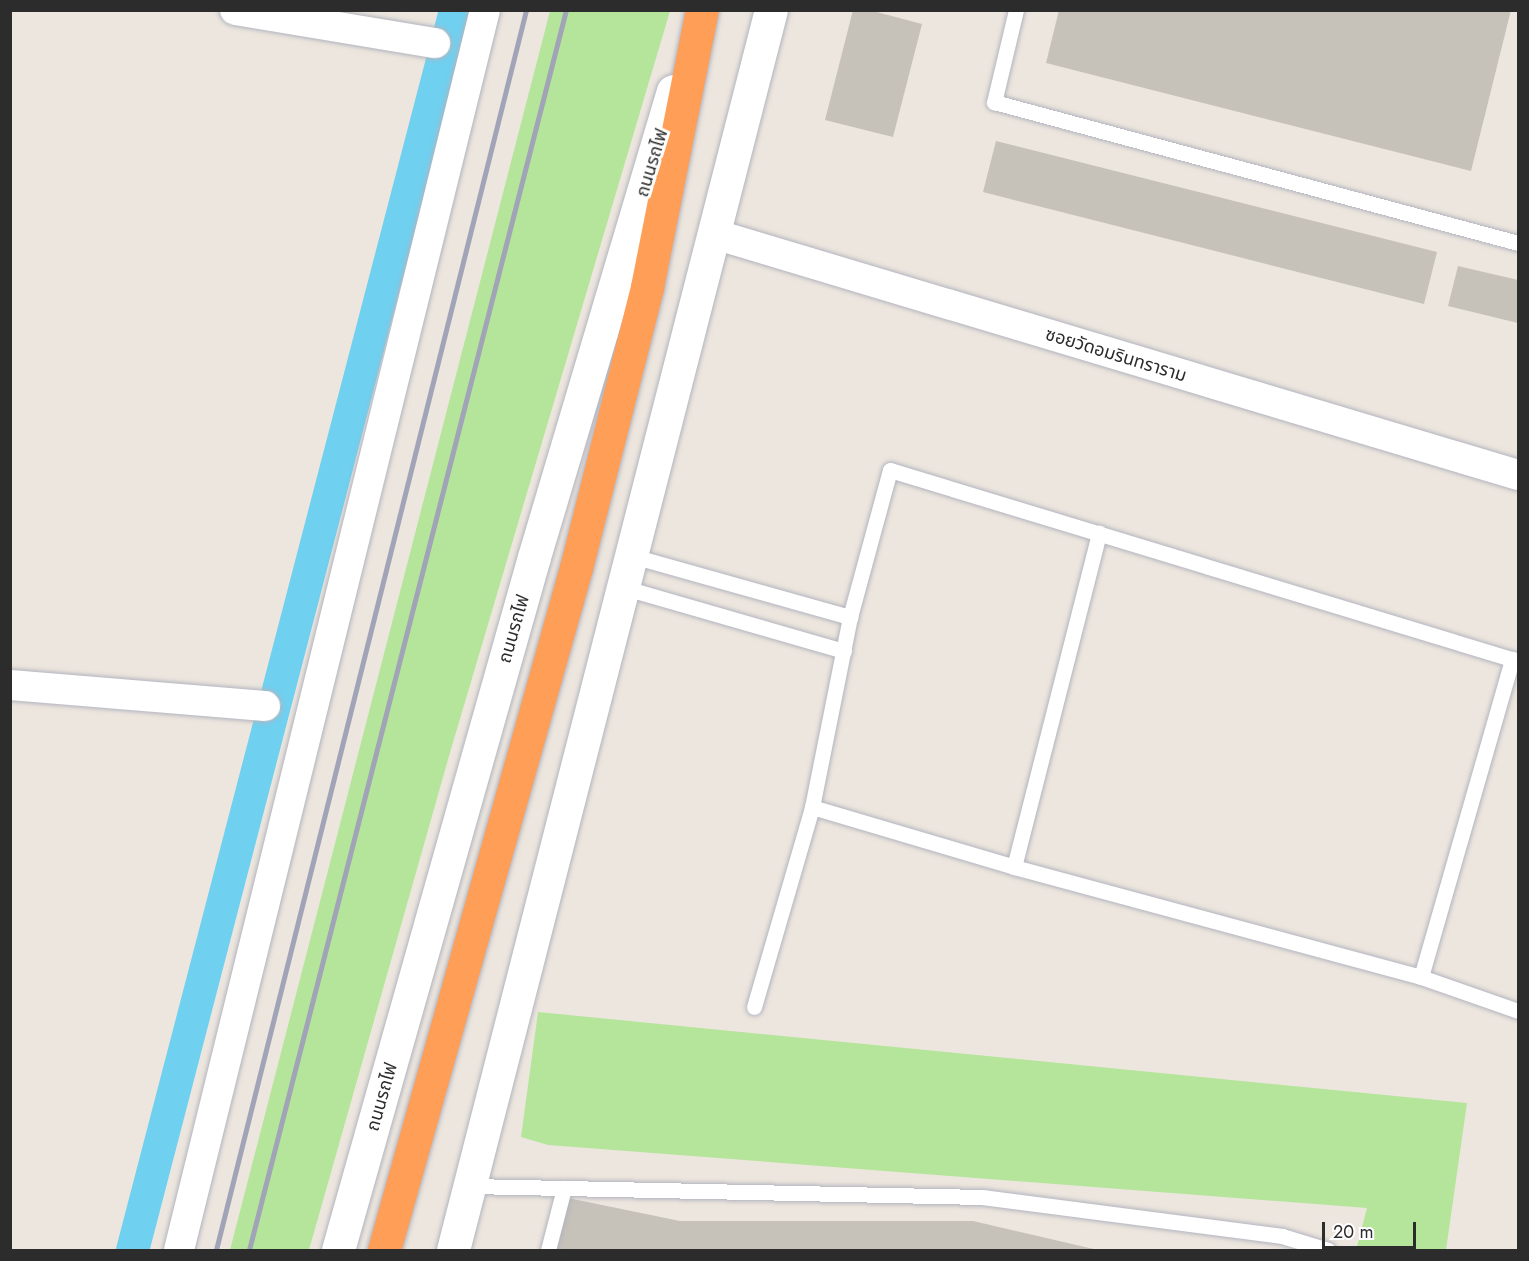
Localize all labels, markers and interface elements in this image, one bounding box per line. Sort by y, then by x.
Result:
street label: ถนนรถไฟ [631,126,673,200]
street label: ซอยวัดอมรินทราราม [1043,323,1189,387]
street label: ถนนรถไฟ [494,592,534,666]
street label: ถนนรถไฟ [362,1060,402,1134]
scale bar [1325,1210,1420,1248]
text: 20 m [1333,1219,1373,1245]

